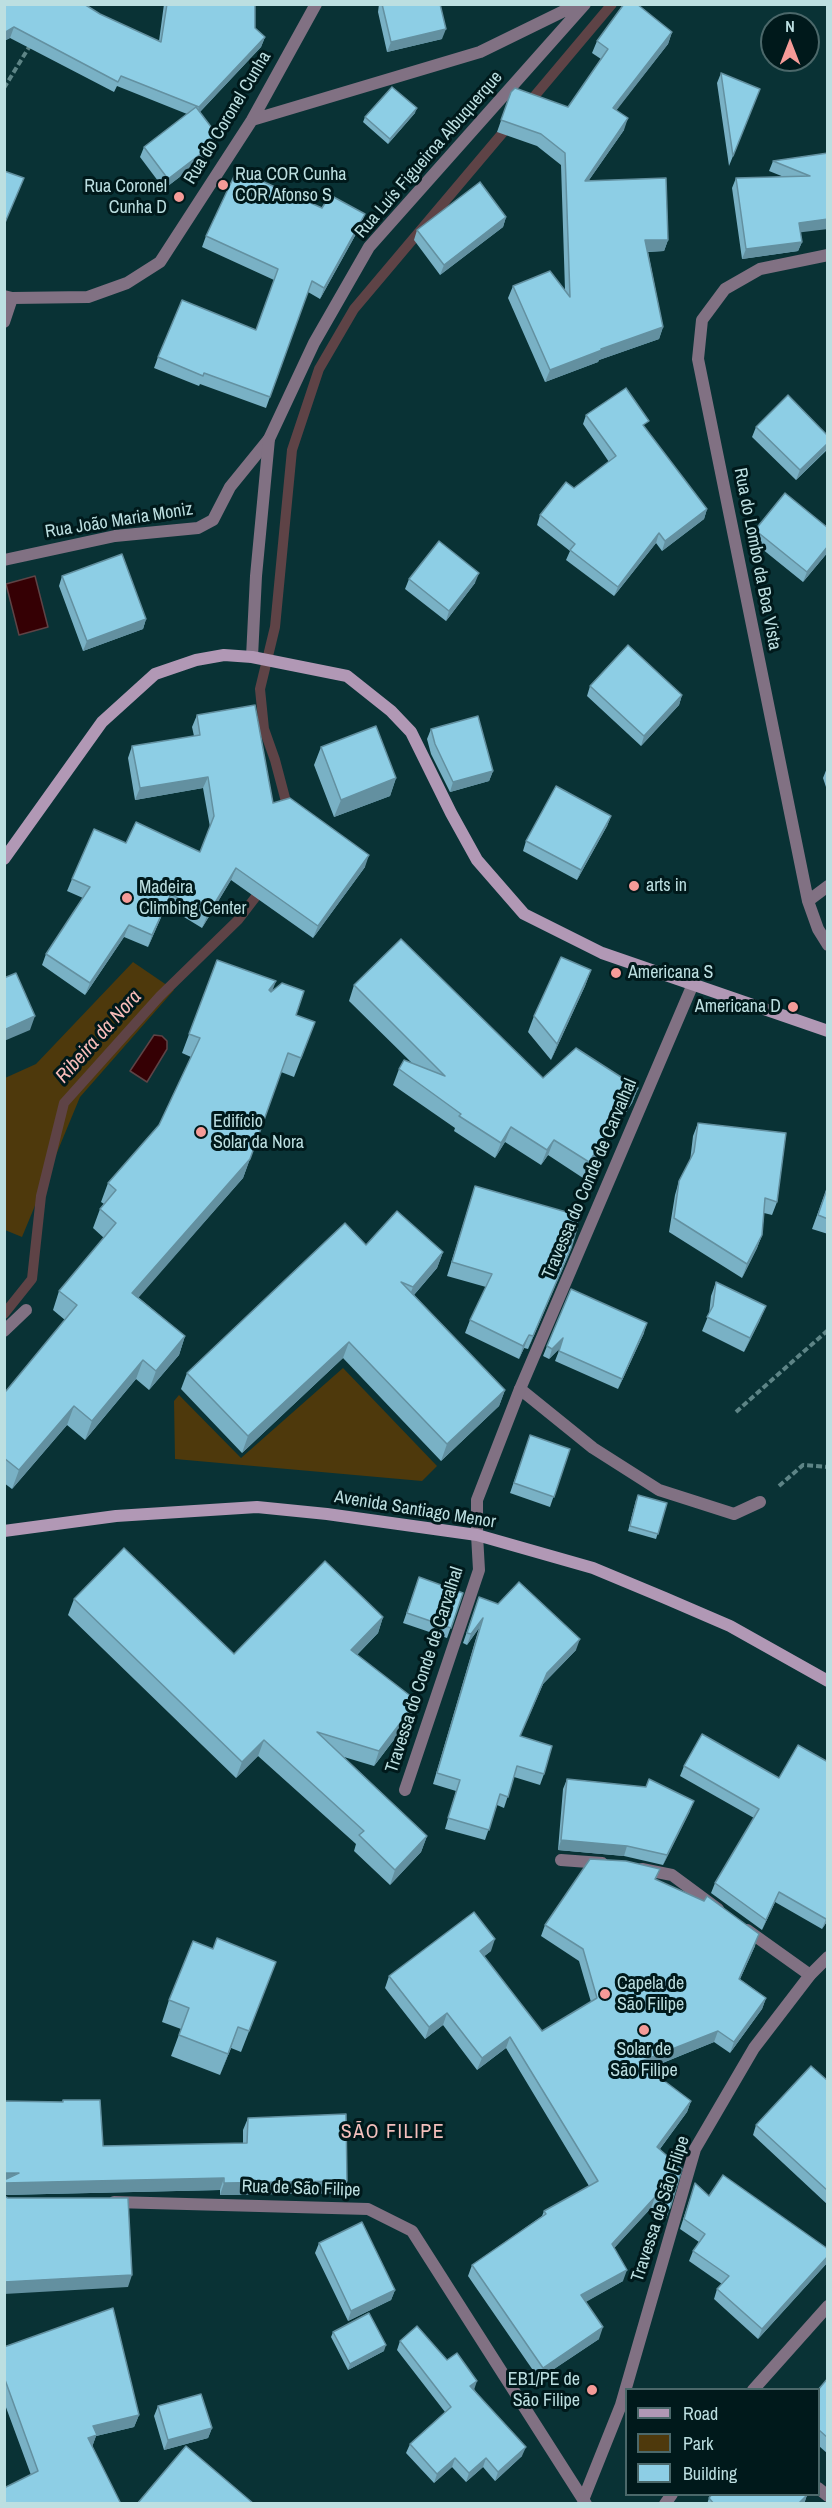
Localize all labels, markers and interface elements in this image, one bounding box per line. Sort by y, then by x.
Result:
north arrow [760,12,820,72]
text: N [785,15,795,37]
street label: Rua do Coronel Cunha [180,48,276,188]
street label: Rua Luís Figueiroa Albuquerque [351,67,507,243]
place label: Rua COR Cunha COR Afonso S [235,164,347,207]
place label: Rua Coronel Cunha D [84,176,167,219]
marker: Rua COR Cunha COR Afonso S [216,178,230,192]
marker: Rua Coronel Cunha D [172,190,186,204]
street label: Rua do Lombo da Boa Vista [729,466,785,652]
street label: Rua João Maria Moniz [44,499,194,543]
place label: arts in [646,875,687,897]
place label: Madeira Climbing Center [139,877,246,920]
marker: arts in [627,879,641,893]
marker: Madeira Climbing Center [120,891,134,905]
place label: Americana S [628,962,713,984]
marker: Americana S [609,966,623,980]
water label: Ribeira da Nora [51,986,147,1088]
place label: Americana D [695,996,781,1018]
marker: Americana D [786,1000,800,1014]
street label: Travessa do Conde de Carvalhal [538,1076,642,1282]
place label: Edifício Solar da Nora [213,1111,304,1154]
marker: Edifício Solar da Nora [194,1125,208,1139]
street label: Avenida Santiago Menor [333,1487,497,1533]
street label: Travessa do Conde de Carvalhal [381,1564,469,1776]
place label: Capela de São Filipe [617,1973,684,2016]
marker: Capela de São Filipe [598,1987,612,2001]
marker: Solar de São Filipe [637,2023,651,2037]
place label: Solar de São Filipe [610,2039,678,2082]
district label: SÃO FILIPE [341,2121,445,2145]
street label: Travessa de São Filipe [627,2133,695,2285]
street label: Rua de São Filipe [241,2176,361,2202]
place label: EB1/PE de São Filipe [508,2369,580,2412]
marker: EB1/PE de São Filipe [585,2383,599,2397]
legend [625,2388,820,2496]
text: Road [683,2401,718,2426]
text: Park [683,2431,713,2456]
text: Building [683,2461,737,2486]

